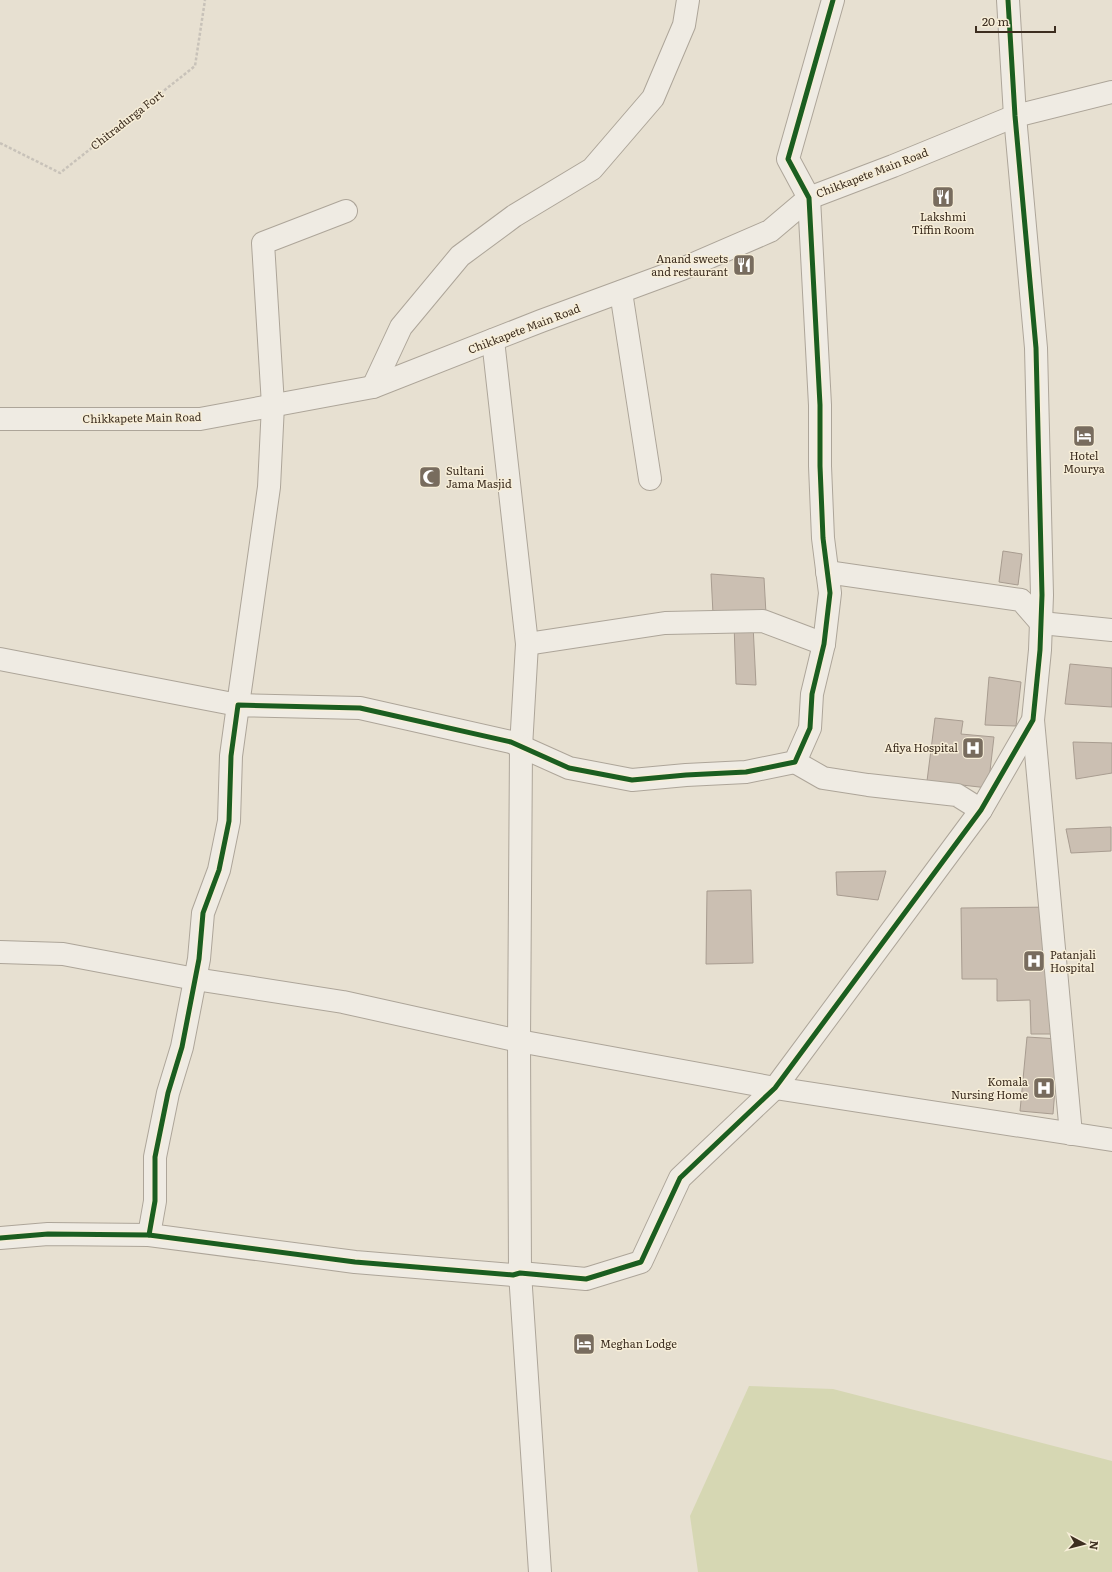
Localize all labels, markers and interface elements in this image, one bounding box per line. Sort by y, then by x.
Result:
scale bar [976,8,1055,34]
text: 20 m [982,12,1009,30]
street label: Chitradurga Fort [87,85,167,153]
street label: Chikkapete Main Road [813,143,930,201]
restaurant icon: Lakshmi Tiffin Room [930,184,956,210]
place label: Lakshmi Tiffin Room [911,208,975,237]
place label: Anand sweets and restaurant [651,250,729,279]
restaurant icon: Anand sweets and restaurant [731,252,757,278]
street label: Chikkapete Main Road [465,299,582,357]
street label: Chikkapete Main Road [82,408,202,426]
hotel icon: Hotel Mourya [1071,423,1097,449]
place label: Hotel Mourya [1063,447,1105,476]
place label: Sultani Jama Masjid [446,462,512,491]
mosque icon: Sultani Jama Masjid [417,464,443,490]
hospital icon: Afiya Hospital [960,735,986,761]
place label: Afiya Hospital [884,739,958,755]
place label: Patanjali Hospital [1050,946,1096,975]
hospital icon: Patanjali Hospital [1021,948,1047,974]
place label: Komala Nursing Home [951,1073,1028,1102]
hospital icon: Komala Nursing Home [1031,1075,1057,1101]
hotel icon: Meghan Lodge [571,1331,597,1357]
place label: Meghan Lodge [600,1335,677,1351]
north arrow [1064,1524,1104,1564]
text: N [1086,1540,1103,1551]

